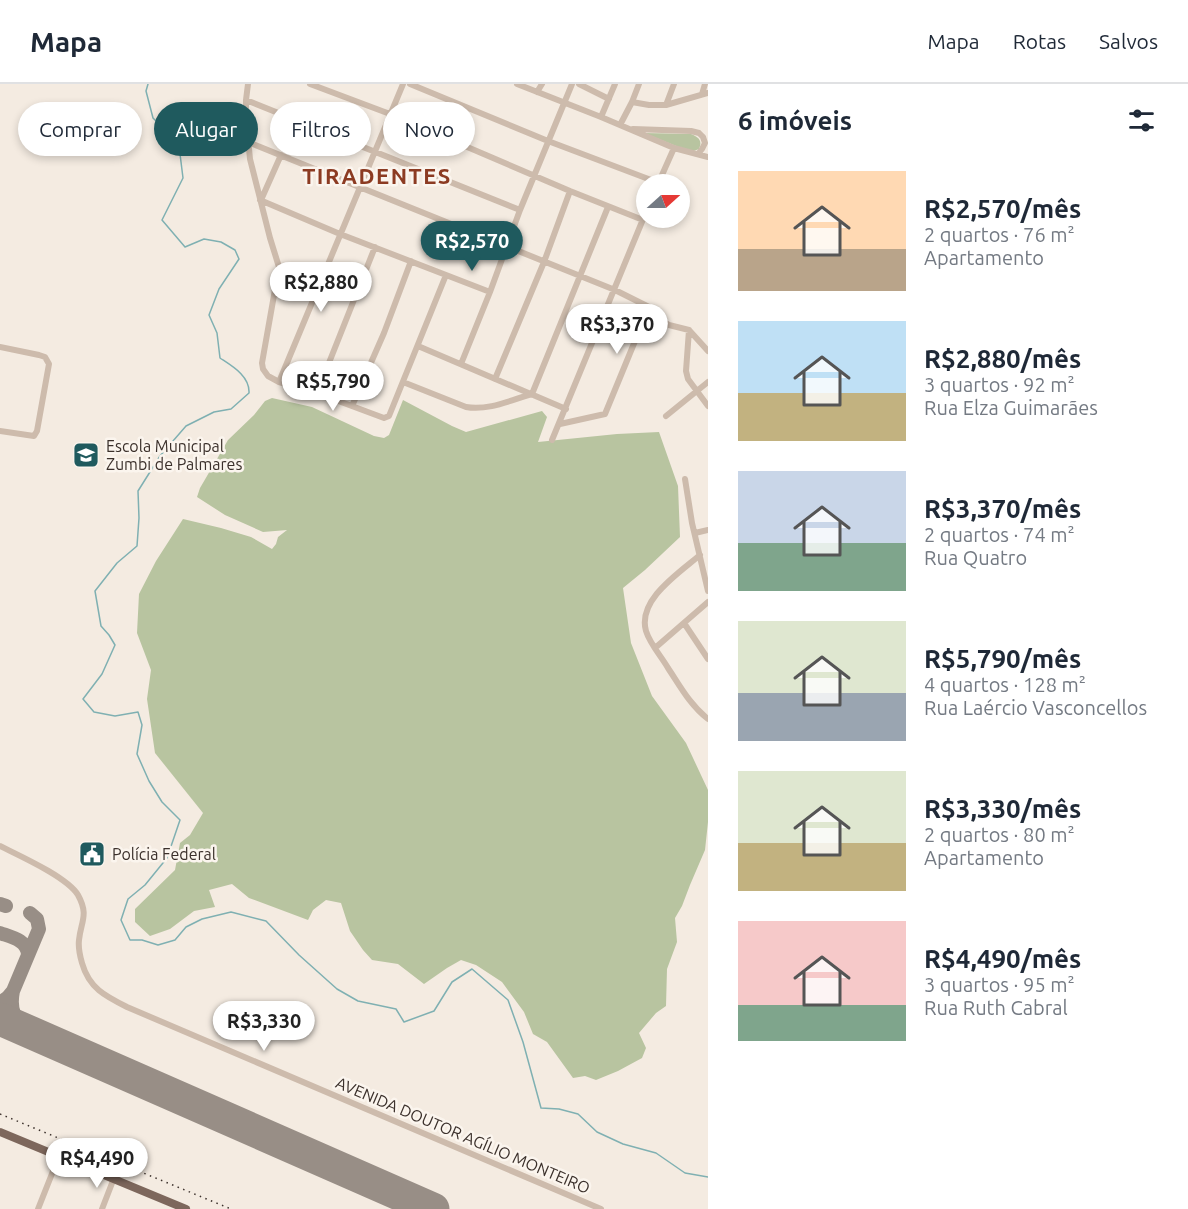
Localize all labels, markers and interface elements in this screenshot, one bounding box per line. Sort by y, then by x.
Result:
text: Mapa [30,26,102,57]
text: Mapa [928,29,980,53]
text: Rotas [1013,29,1066,53]
text: Salvos [1099,29,1158,53]
chip: Comprar [18,102,142,156]
chip: Alugar [154,102,258,156]
chip: Filtros [270,102,371,156]
chip: Novo [383,102,475,156]
icon: filters [1125,104,1158,137]
text: 6 imóveis [738,106,852,135]
district label: TIRADENTES [302,163,452,188]
north arrow [636,174,690,228]
map controls [636,174,690,228]
text: R$2,570/mês [924,194,1081,223]
icon: home [786,195,858,267]
pin: R$2,570 [417,221,527,272]
text: 2 quartos · 76 m² [924,223,1075,246]
text: R$2,570 [435,229,509,252]
text: Apartamento [924,246,1044,269]
pin: R$2,880 [266,262,376,313]
text: R$2,880 [284,270,358,293]
pin: R$3,370 [562,304,672,355]
text: R$3,370 [580,312,654,335]
text: R$2,880/mês [924,344,1081,373]
icon: home [786,345,858,417]
pin: R$5,790 [278,361,388,412]
text: R$5,790 [296,369,370,392]
text: 3 quartos · 92 m² [924,373,1075,396]
text: Rua Elza Guimarães [924,396,1098,419]
place label: Escola Municipal Zumbi de Palmares [106,437,242,473]
school or university icon: Escola Municipal Zumbi de Palmares [71,440,101,470]
text: R$3,370/mês [924,494,1081,523]
icon: home [786,495,858,567]
text: 2 quartos · 74 m² [924,523,1075,546]
text: Rua Quatro [924,546,1027,569]
text: R$5,790/mês [924,644,1081,673]
icon: home [786,645,858,717]
text: 4 quartos · 128 m² [924,673,1086,696]
text: Rua Laércio Vasconcellos [924,696,1147,719]
text: R$3,330/mês [924,794,1081,823]
icon: home [786,795,858,867]
text: 2 quartos · 80 m² [924,823,1075,846]
public building icon: Polícia Federal [77,839,107,869]
place label: Polícia Federal [112,845,216,863]
text: Apartamento [924,846,1044,869]
text: R$4,490/mês [924,944,1081,973]
icon: home [786,945,858,1017]
text: 3 quartos · 95 m² [924,973,1075,996]
text: Rua Ruth Cabral [924,996,1068,1019]
pin: R$3,330 [209,1001,319,1052]
text: R$3,330 [227,1009,301,1032]
street label: AVENIDA DOUTOR AGÍLIO MONTEIRO [333,1071,593,1197]
pin: R$4,490 [42,1138,152,1189]
text: R$4,490 [60,1146,134,1169]

